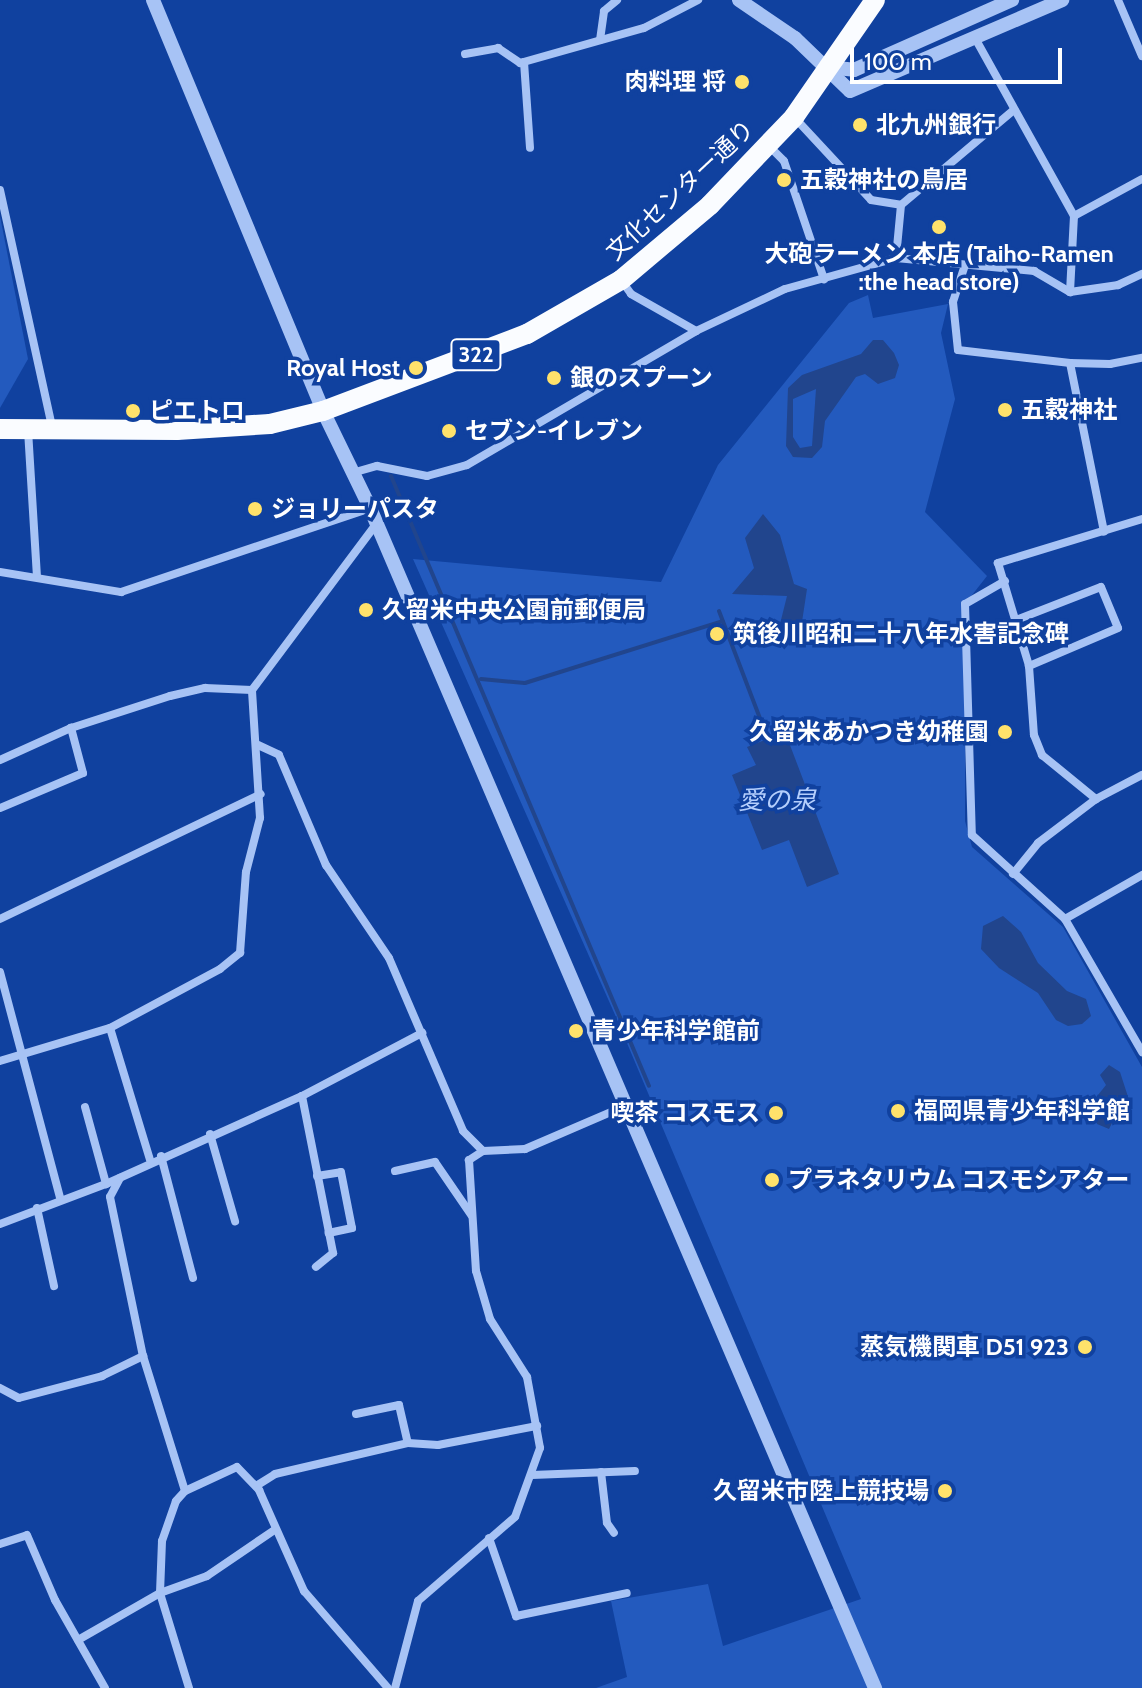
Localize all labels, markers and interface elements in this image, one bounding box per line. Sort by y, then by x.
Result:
scale bar [854,32,1066,82]
text: 100 m [864,47,932,76]
place label: 肉料理 将 [625,68,726,96]
marker: 肉料理 将 [733,73,751,91]
place label: 北九州銀行 [876,111,996,139]
street label: 文化センター通り [600,114,760,266]
marker: 北九州銀行 [851,116,869,134]
place label: 五穀神社の鳥居 [800,166,968,194]
marker: 五穀神社の鳥居 [775,171,793,189]
marker: 大砲ラーメン 本店 (Taiho-Ramen :the head store) [930,218,948,236]
place label: 大砲ラーメン 本店 (Taiho-Ramen :the head store) [764,240,1114,296]
road number: 322 [450,337,502,373]
place label: Royal Host [286,354,400,382]
marker: Royal Host [407,359,425,377]
place label: 銀のスプーン [570,364,714,392]
marker: 銀のスプーン [545,369,563,387]
place label: 五穀神社 [1021,396,1117,424]
place label: ピエトロ [149,397,245,425]
marker: 五穀神社 [996,401,1014,419]
marker: ピエトロ [124,402,142,420]
place label: セブン-イレブン [465,417,643,445]
marker: セブン-イレブン [440,422,458,440]
place label: ジョリーパスタ [271,495,439,523]
marker: ジョリーパスタ [246,500,264,518]
place label: 久留米中央公園前郵便局 [382,596,646,624]
marker: 久留米中央公園前郵便局 [357,601,375,619]
place label: 筑後川昭和二十八年水害記念碑 [733,620,1069,648]
marker: 筑後川昭和二十八年水害記念碑 [708,625,726,643]
place label: 久留米あかつき幼稚園 [749,718,989,746]
marker: 久留米あかつき幼稚園 [996,723,1014,741]
water label: 愛の泉 [738,785,816,817]
place label: 青少年科学館前 [592,1017,760,1045]
marker: 青少年科学館前 [567,1022,585,1040]
place label: 福岡県青少年科学館 [914,1097,1130,1125]
place label: 喫茶 コスモス [611,1099,760,1127]
marker: 福岡県青少年科学館 [889,1102,907,1120]
marker: 喫茶 コスモス [767,1104,785,1122]
place label: プラネタリウム コスモシアター [788,1166,1129,1194]
marker: プラネタリウム コスモシアター [763,1171,781,1189]
place label: 蒸気機関車 D51 923 [860,1333,1069,1361]
marker: 蒸気機関車 D51 923 [1076,1338,1094,1356]
place label: 久留米市陸上競技場 [713,1477,929,1505]
marker: 久留米市陸上競技場 [936,1482,954,1500]

